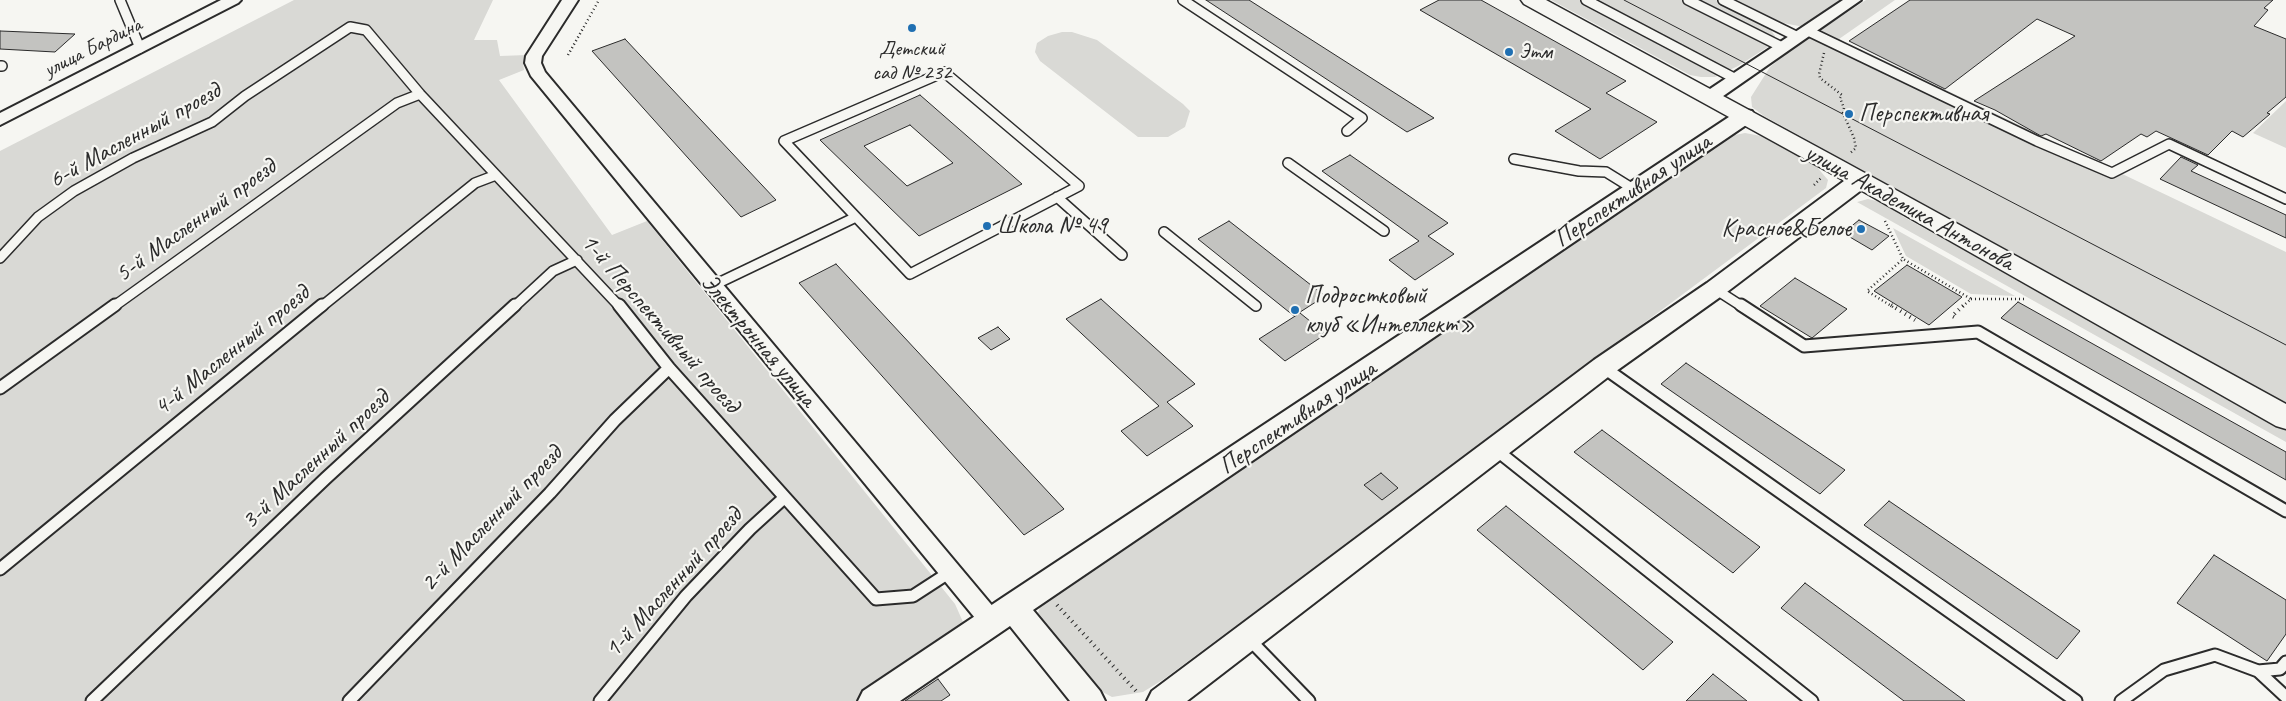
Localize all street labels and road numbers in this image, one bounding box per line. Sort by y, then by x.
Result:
street label: улица Бардина [40,13,146,83]
street label: 6-й Масленный проезд [44,76,226,196]
street label: Перспективная улица [1549,127,1717,255]
street label: улица Академика Антонова [1799,138,2019,278]
street label: 5-й Масленный проезд [110,153,282,289]
street label: 1-й Перспективный проезд [574,228,746,420]
street label: Электронная улица [694,268,822,414]
street label: 4-й Масленный проезд [148,279,316,423]
street label: Перспективная улица [1214,354,1382,482]
street label: 3-й Масленный проезд [236,384,396,536]
street label: 2-й Масленный проезд [415,440,569,598]
street label: 1-й Масленный проезд [599,502,749,664]

